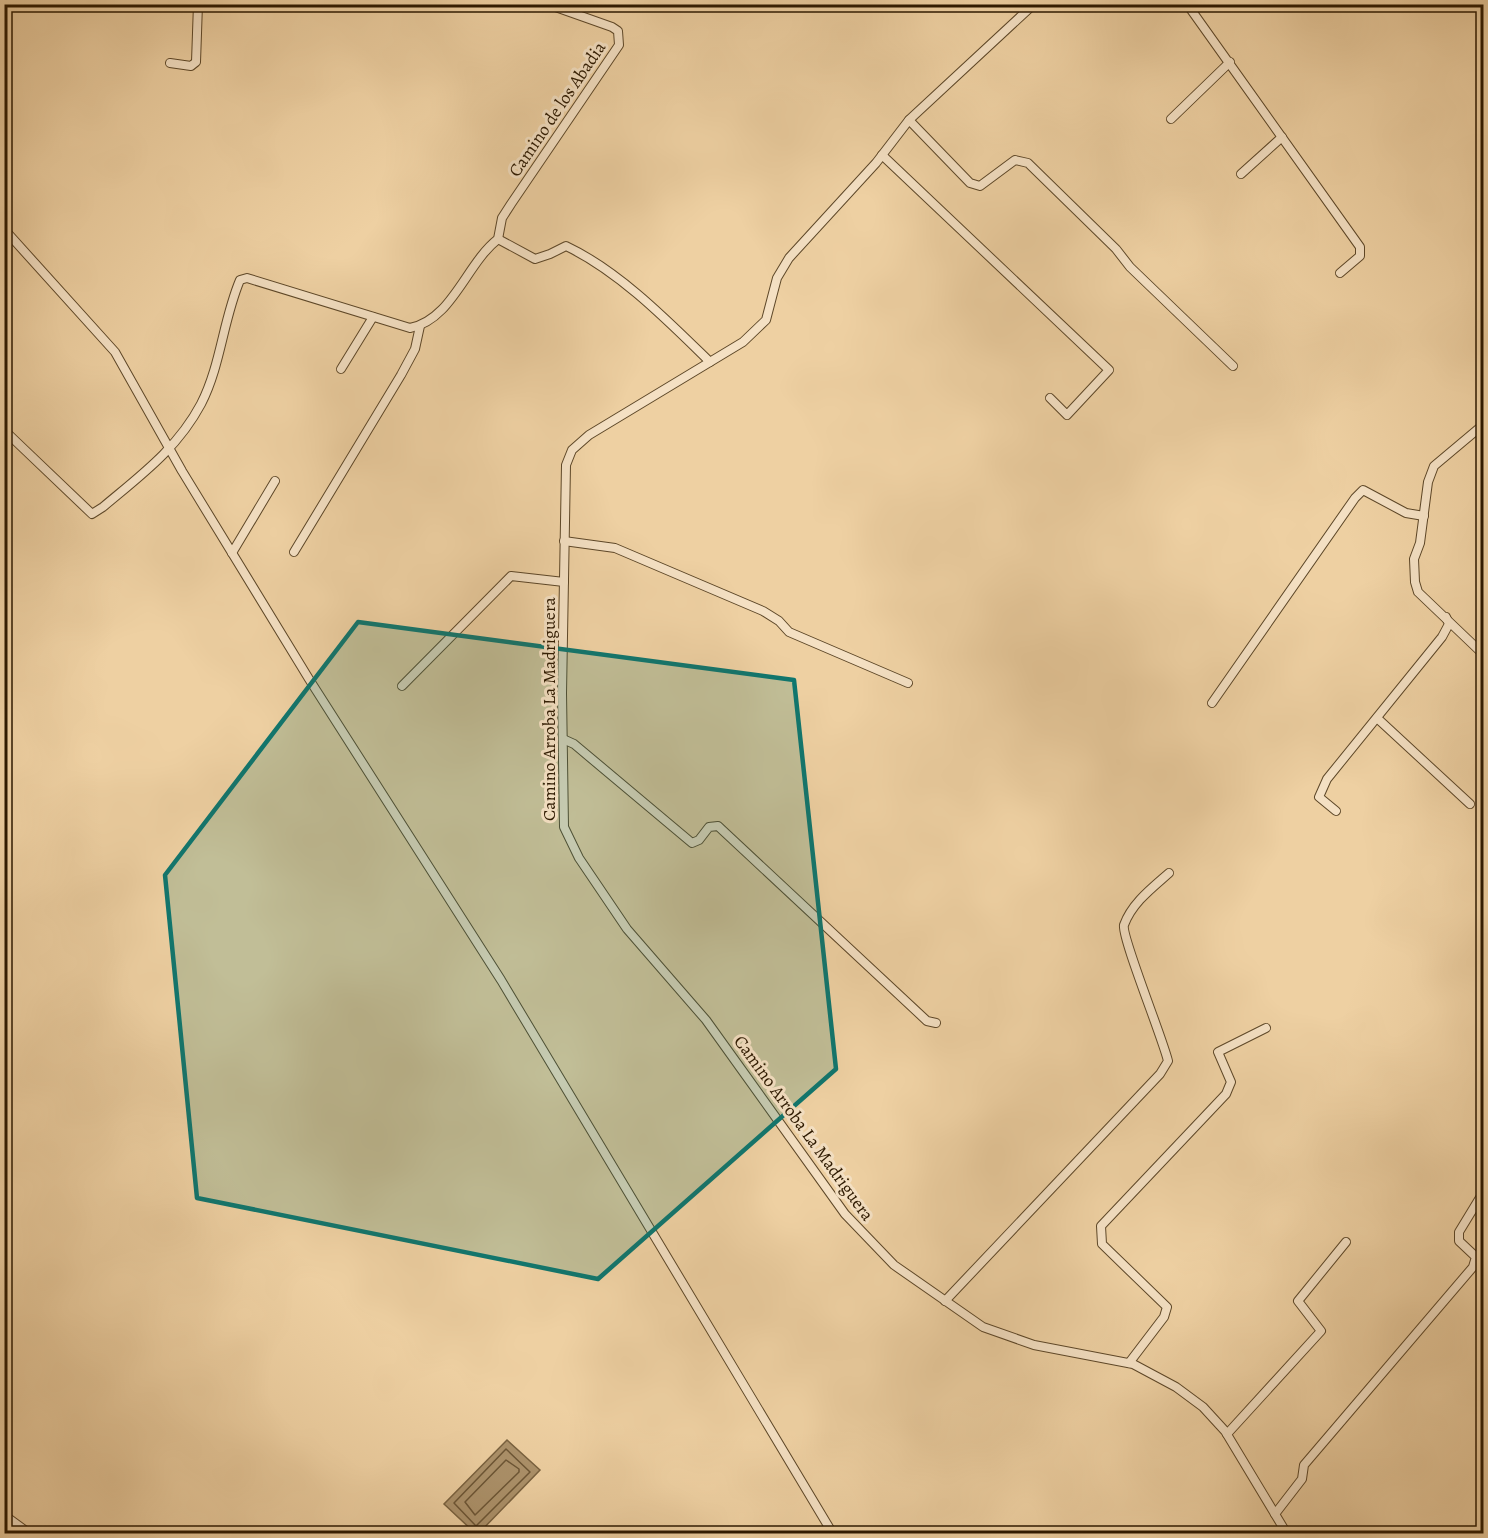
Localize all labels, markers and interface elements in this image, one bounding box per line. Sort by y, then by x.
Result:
street label: Camino de los Abadia [503,36,612,181]
street label: Camino Arroba La Madriguera [537,596,561,821]
street label: Camino Arroba La Madriguera [728,1030,880,1226]

